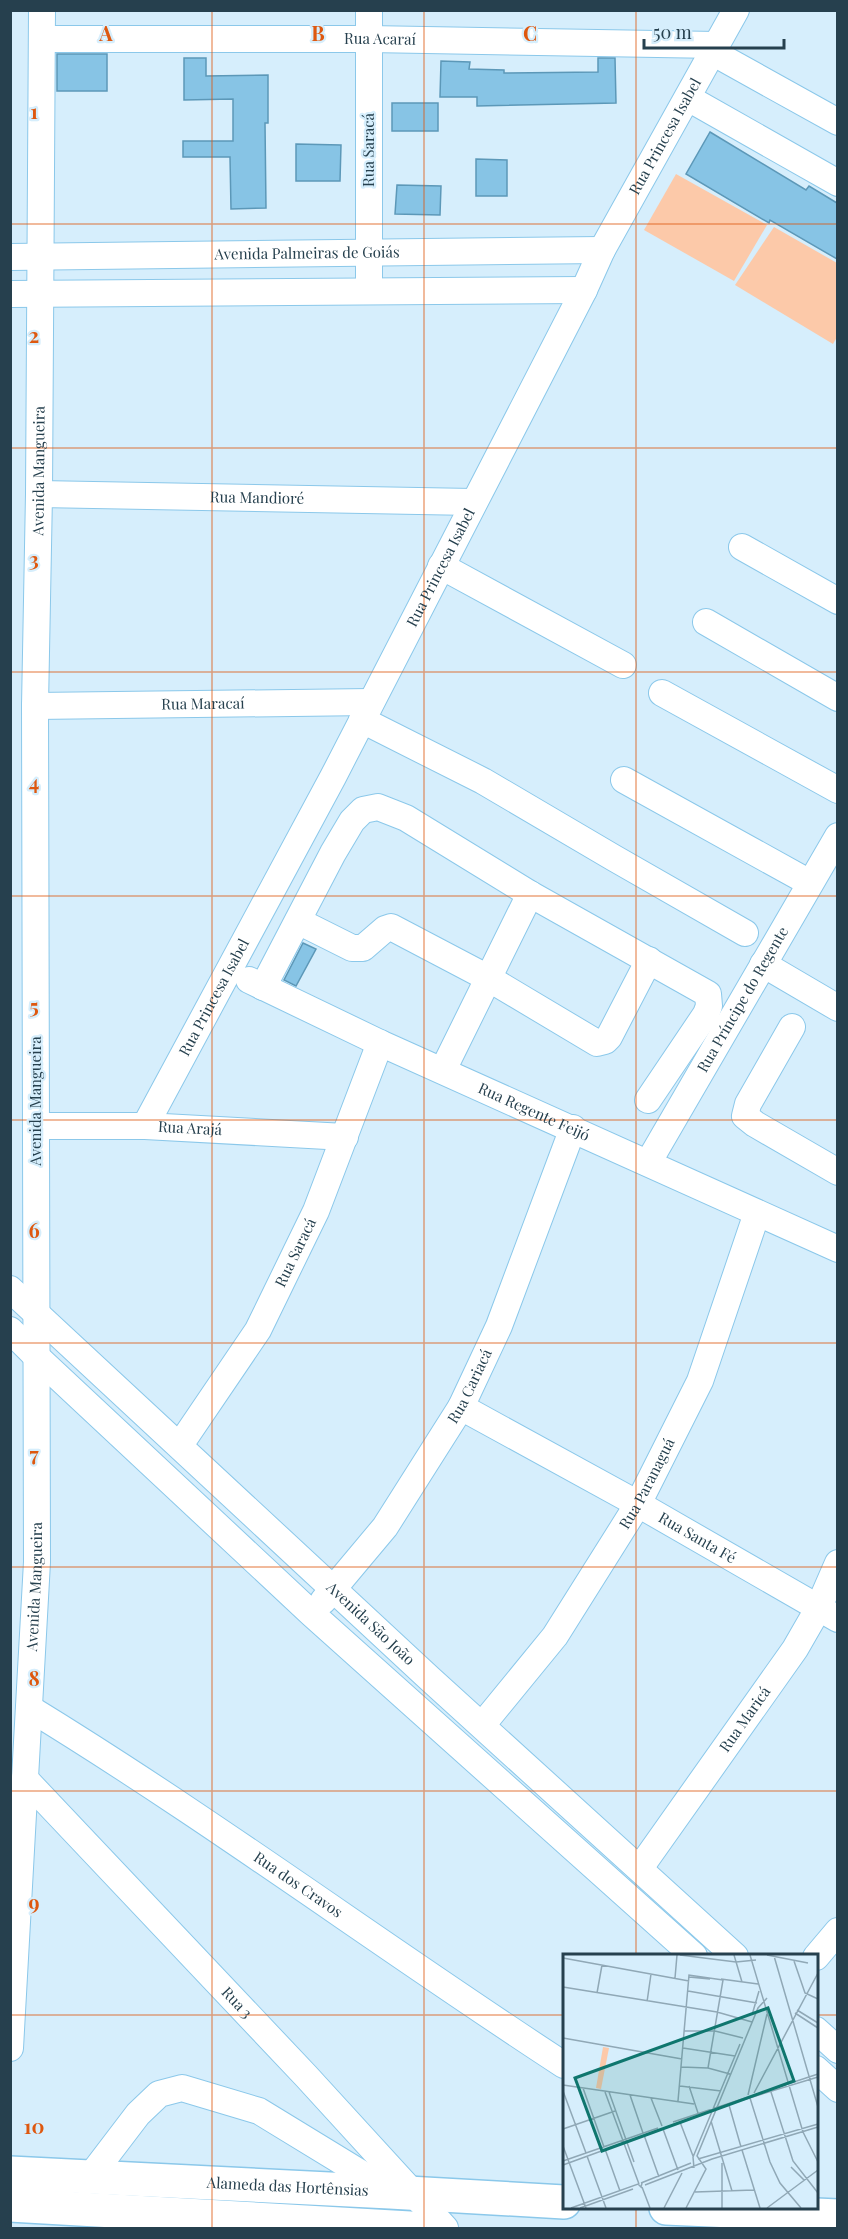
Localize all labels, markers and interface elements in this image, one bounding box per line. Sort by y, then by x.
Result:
scale bar [644,12,784,50]
text: A [98,19,113,46]
text: B [311,19,325,46]
text: C [523,19,537,46]
text: 50 m [653,20,692,44]
street label: Rua Acaraí [344,28,417,49]
street label: Rua Princesa Isabel [624,74,705,198]
text: 1 [30,97,38,124]
street label: Rua Saracá [358,113,378,187]
street label: Avenida Palmeiras de Goiás [213,241,400,264]
text: 2 [29,321,39,348]
street label: Avenida Mangueira [27,405,49,537]
street label: Rua Mandioré [210,486,304,508]
street label: Rua Princesa Isabel [401,505,479,630]
text: 3 [29,545,39,572]
street label: Rua Maracaí [161,692,245,713]
text: 4 [29,768,39,795]
street label: Rua Príncipe do Regente [692,923,792,1076]
street label: Rua Princesa Isabel [174,935,253,1059]
text: 5 [29,992,39,1019]
street label: Avenida Mangueira [25,1036,45,1167]
street label: Rua Regente Feijó [475,1077,593,1145]
street label: Rua Arajá [157,1116,223,1139]
street label: Rua Saracá [270,1214,320,1290]
text: 6 [28,1216,40,1243]
street label: Rua Cariacá [442,1345,496,1427]
street label: Rua Paranaguá [614,1434,679,1532]
text: 7 [29,1440,39,1467]
street label: Rua Santa Fé [655,1507,740,1567]
street label: Avenida Mangueira [21,1521,46,1653]
street label: Avenida São João [322,1576,420,1669]
text: 8 [28,1664,40,1691]
street label: Rua Maricá [714,1682,775,1756]
street label: Rua dos Cravos [250,1847,347,1922]
text: 9 [28,1888,40,1915]
inset map [563,1954,818,2209]
street label: Rua 3 [218,1982,257,2022]
text: 10 [24,2112,44,2139]
street label: Alameda das Hortênsias [205,2172,369,2200]

